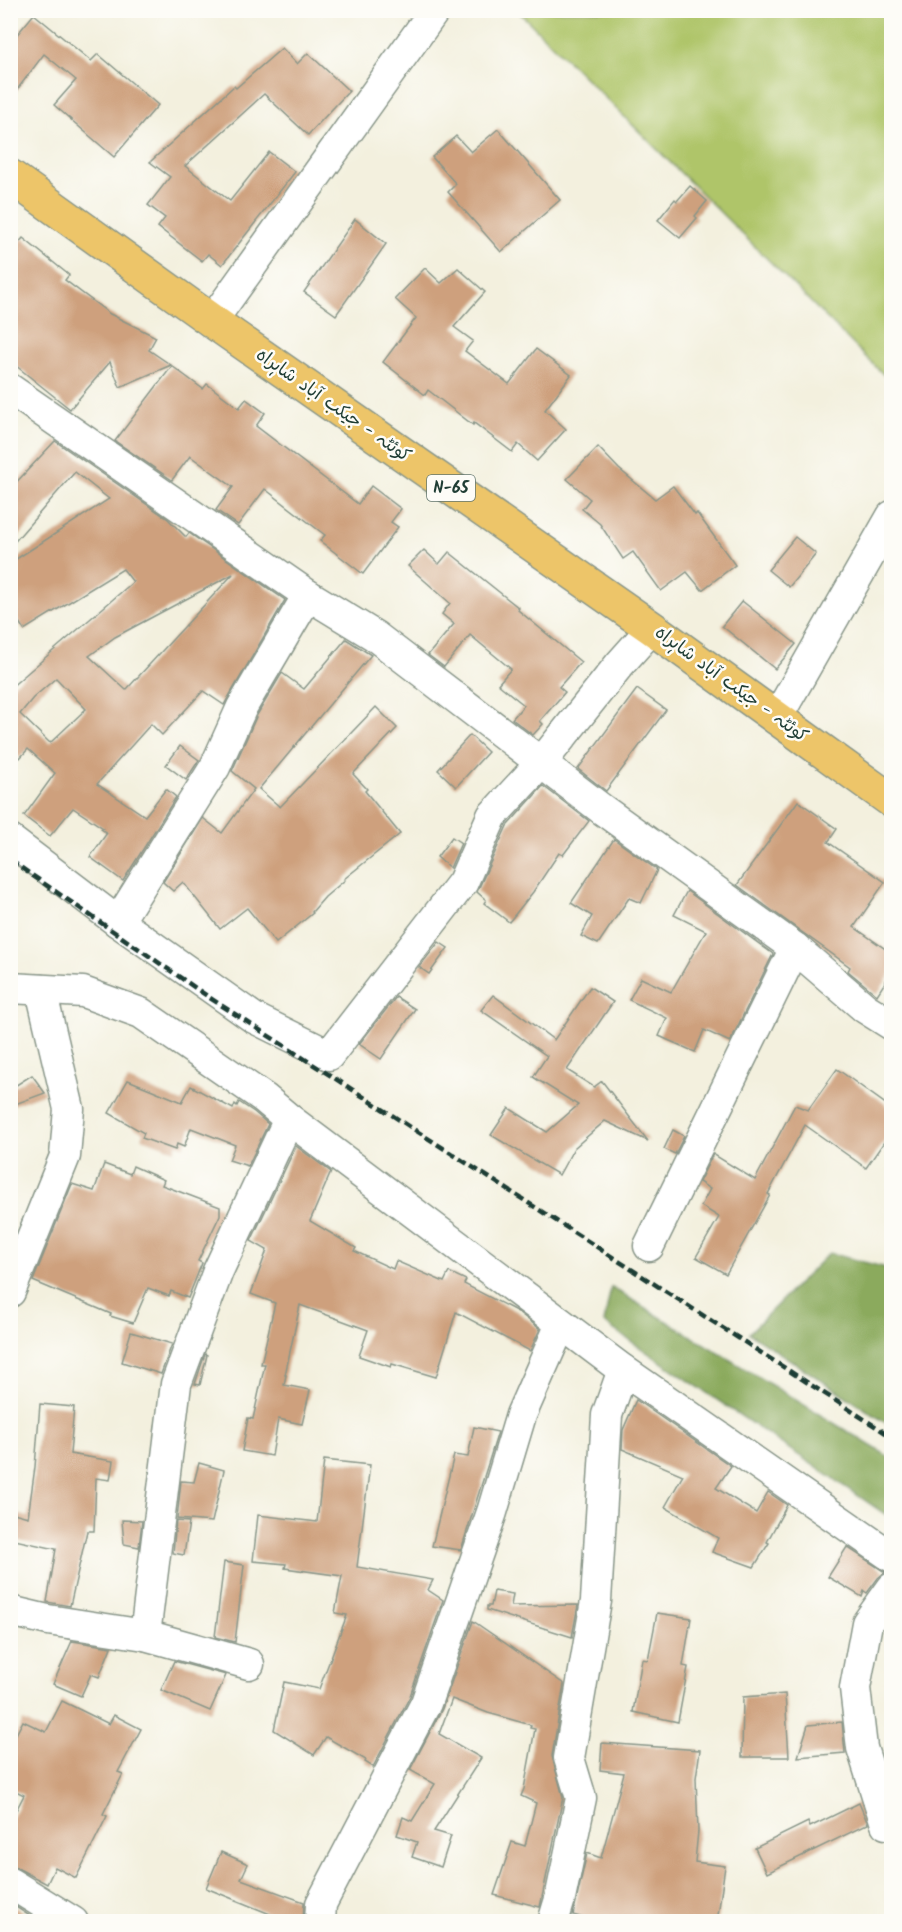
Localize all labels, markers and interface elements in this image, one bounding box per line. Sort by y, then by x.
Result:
street label: کوئٹہ - جیکب آباد شاہراہ [249,341,417,471]
road number: N-65 [427,475,475,501]
street label: کوئٹہ - جیکب آباد شاہراہ [648,619,814,751]

